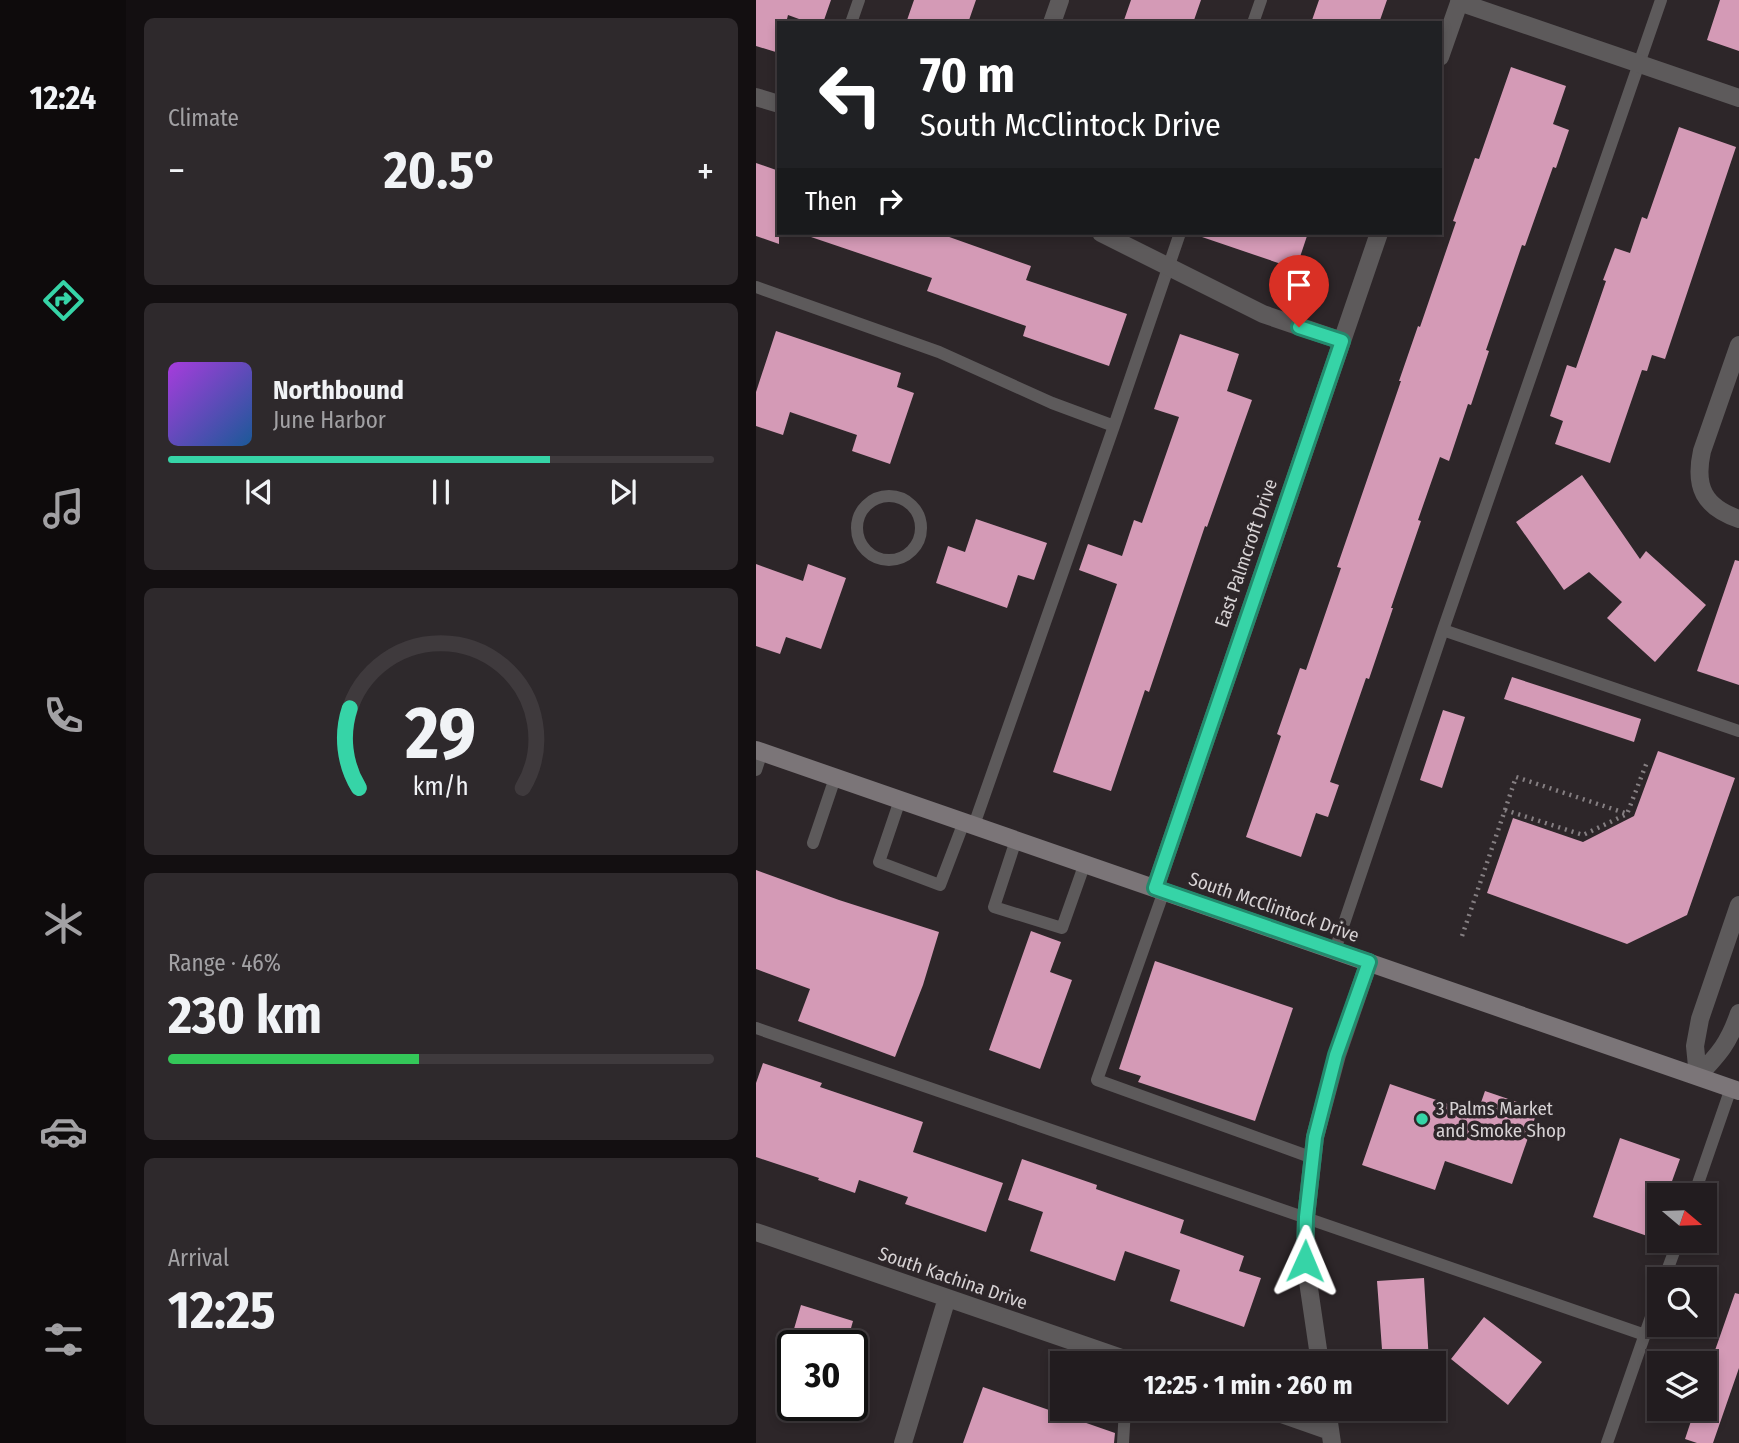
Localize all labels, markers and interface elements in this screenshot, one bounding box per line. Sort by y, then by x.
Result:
text: 70 m [920,46,1015,105]
icon: left [805,49,896,140]
text: 12:24 [30,79,96,117]
text: Climate [168,104,239,132]
text: South McClintock Drive [920,106,1221,144]
text: 20.5° [384,139,498,202]
text: − [168,148,185,194]
text: + [697,148,714,194]
icon: right [871,182,909,220]
text: Then [805,186,857,217]
pin [1269,255,1329,327]
icon: arrive [1280,266,1318,304]
icon: directions [39,276,88,325]
text: Northbound [273,375,404,406]
text: June Harbor [273,406,386,434]
icon: previous [240,473,278,511]
icon: pause [422,473,460,511]
icon: next [604,473,642,511]
street label: East Palmcroft Drive [1210,476,1282,630]
icon: music [39,484,88,533]
text: 29 [405,690,476,777]
icon: phone [39,691,88,740]
text: km/h [413,771,469,801]
street label: South McClintock Drive [1186,867,1362,947]
icon: climate [39,899,88,948]
text: Range · 46% [168,949,281,977]
text: 230 km [168,984,322,1047]
place label: 3 Palms Market and Smoke Shop [1436,1097,1566,1142]
icon: car [39,1107,88,1156]
marker: 3 Palms Market and Smoke Shop [1414,1111,1430,1127]
north arrow [1647,1183,1717,1253]
map controls [1647,1183,1717,1421]
position arrow [1268,1224,1342,1298]
street label: South Kachina Drive [875,1242,1031,1314]
text: Arrival [168,1244,229,1272]
button: search [1647,1267,1717,1337]
text: 12:25 [168,1279,276,1342]
icon: filters [39,1315,88,1364]
speed limit sign: 30 [777,1330,868,1421]
button: layers [1647,1351,1717,1421]
text: 12:25 · 1 min · 260 m [1143,1370,1353,1401]

